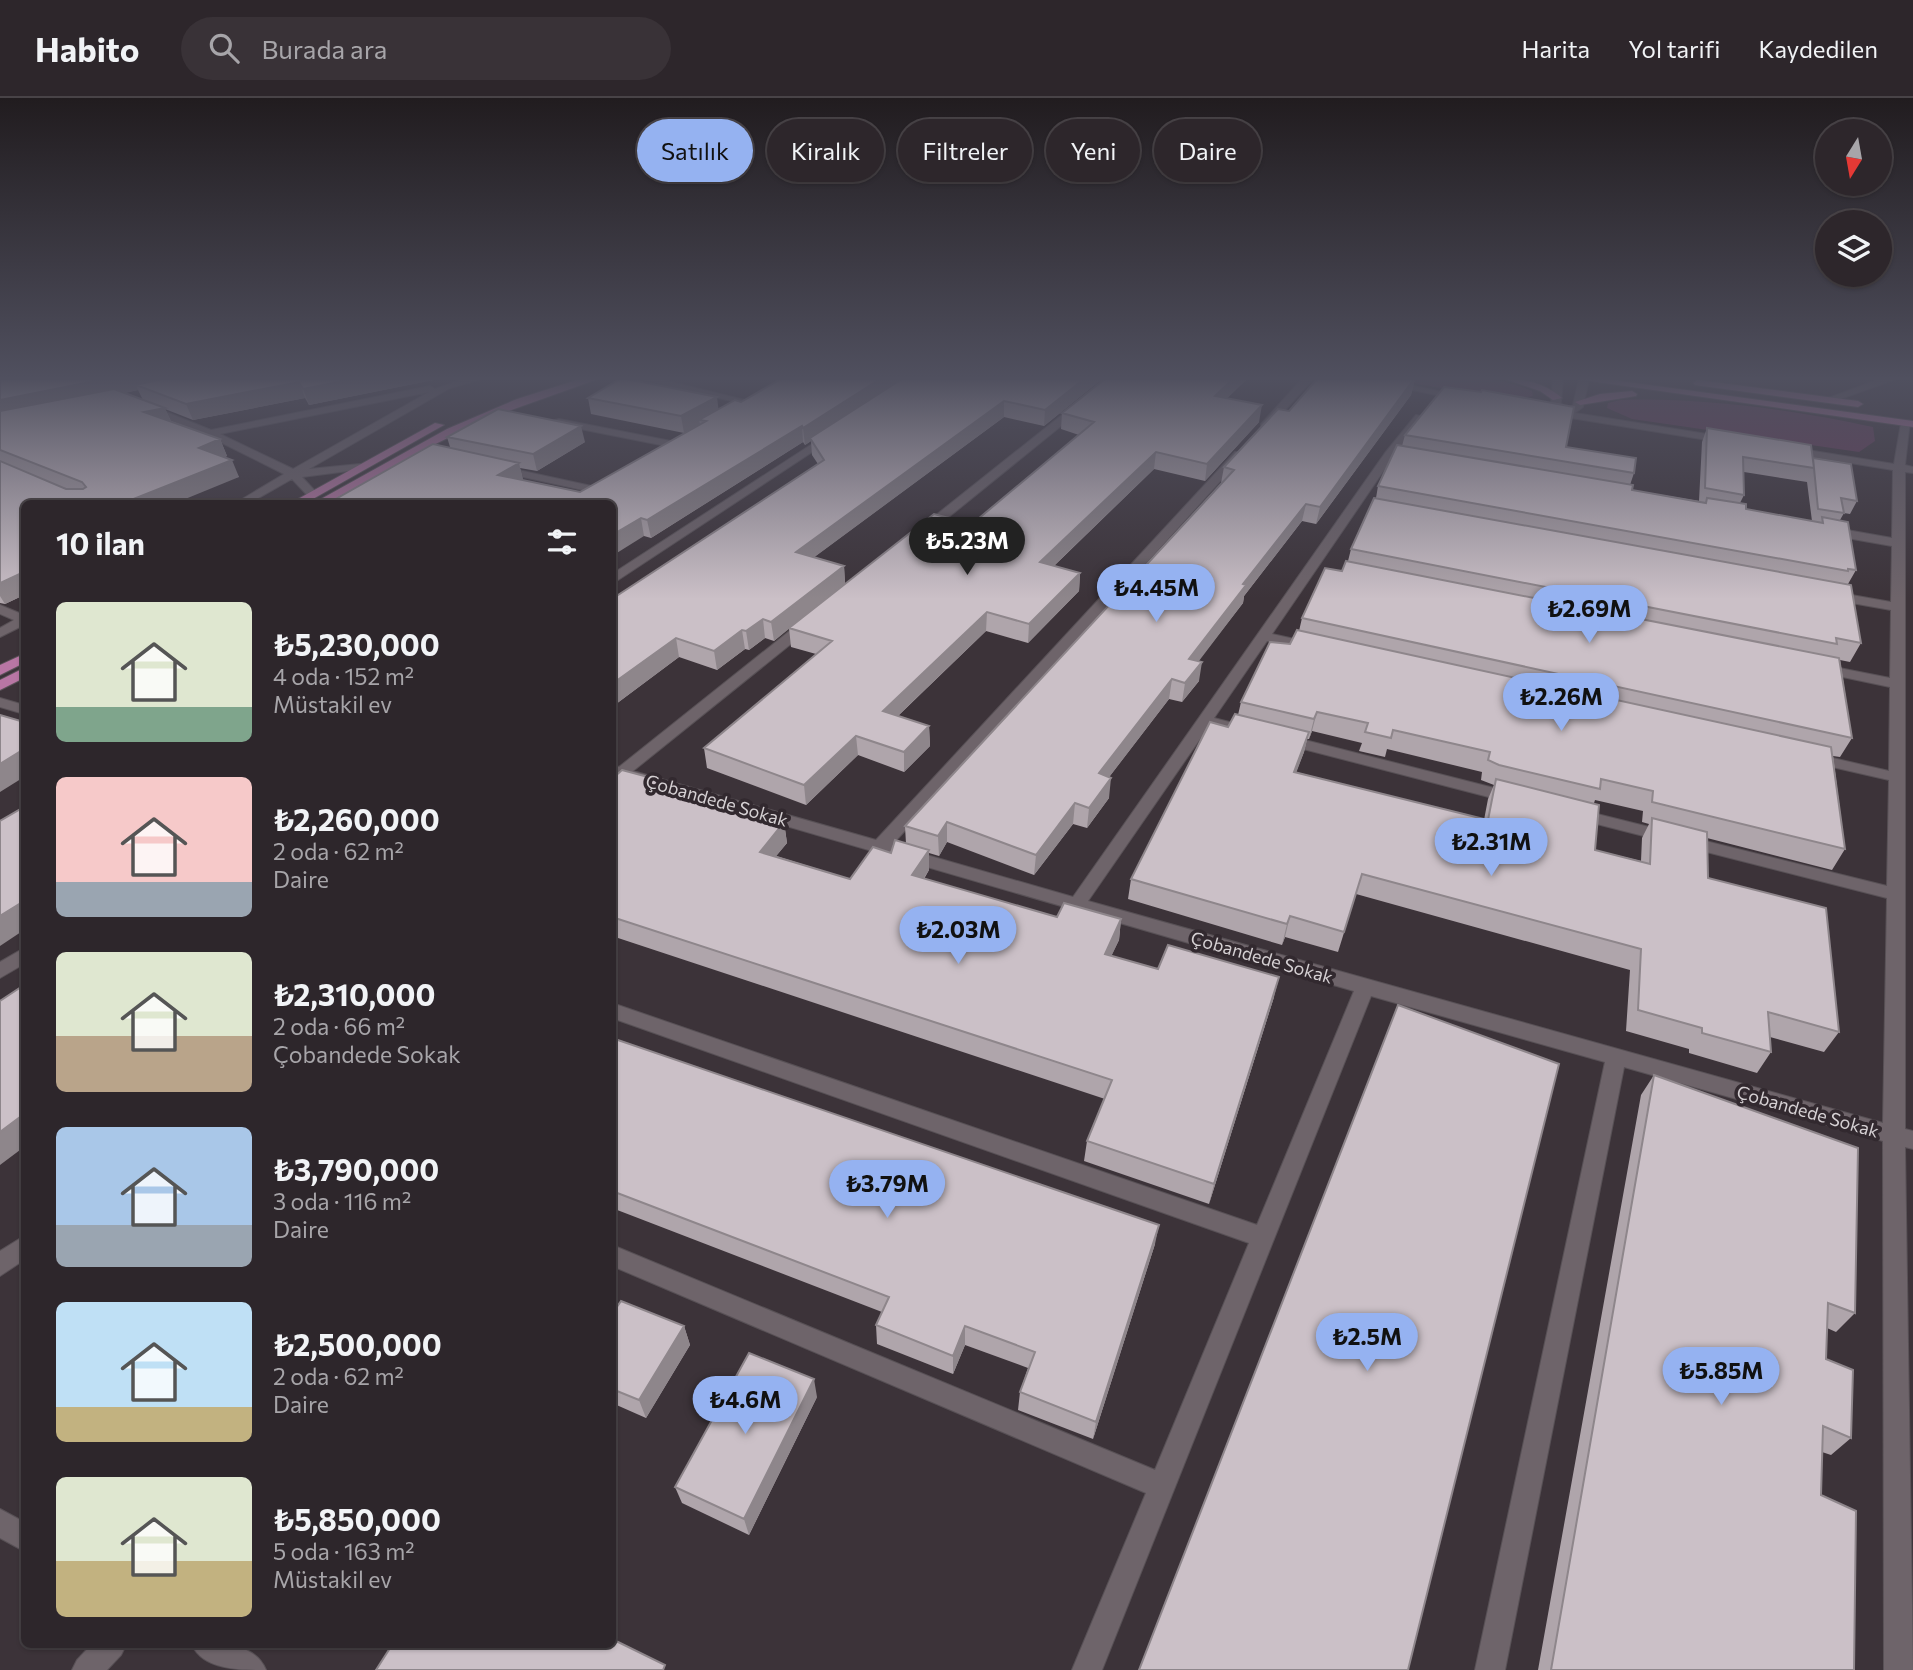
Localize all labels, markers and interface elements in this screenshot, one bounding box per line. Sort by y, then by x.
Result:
search box [181,17,671,80]
text: Habito [35,28,139,69]
icon: search [205,29,243,67]
text: Burada ara [261,33,387,64]
text: Harita [1521,34,1590,63]
text: Yol tarifi [1628,34,1720,63]
text: Kaydedilen [1758,34,1878,63]
chip: Satılık [637,119,753,182]
chip: Kiralık [767,119,884,182]
chip: Filtreler [898,119,1032,182]
chip: Yeni [1046,119,1140,182]
chip: Daire [1154,119,1261,182]
north arrow [1815,119,1892,196]
map controls [1815,119,1892,287]
button: layers [1815,210,1892,287]
pin: ₺5.23M [910,518,1024,577]
icon: filters [543,523,581,561]
text: 10 ilan [56,524,145,561]
text: ₺5.23M [925,526,1009,554]
pin: ₺4.45M [1099,564,1213,624]
text: ₺4.45M [1113,573,1199,601]
pin: ₺2.69M [1532,586,1646,645]
text: ₺2.69M [1547,594,1631,622]
text: ₺5,230,000 [273,625,440,662]
icon: home [112,630,196,714]
text: 4 oda · 152 m² [273,662,414,690]
pin: ₺2.26M [1504,674,1618,733]
text: ₺2.26M [1519,682,1603,710]
text: Müstakil ev [273,690,392,718]
street label: Çobandede Sokak [643,769,791,831]
text: ₺2,260,000 [273,800,440,837]
icon: home [112,805,196,889]
pin: ₺2.31M [1434,818,1548,878]
text: ₺2.31M [1451,827,1531,855]
text: 2 oda · 62 m² [273,837,404,865]
text: Daire [273,865,329,893]
pin: ₺2.03M [901,906,1015,966]
text: ₺2.03M [915,915,1001,943]
street label: Çobandede Sokak [1188,926,1336,988]
text: ₺2,310,000 [273,975,435,1012]
icon: home [112,980,196,1064]
text: 2 oda · 66 m² [273,1012,405,1040]
text: Çobandede Sokak [273,1040,461,1068]
street label: Çobandede Sokak [1734,1080,1882,1142]
text: ₺3,790,000 [273,1150,439,1187]
icon: home [112,1155,196,1239]
pin: ₺3.79M [830,1160,944,1220]
text: ₺3.79M [845,1169,929,1197]
text: 3 oda · 116 m² [273,1187,411,1215]
text: Daire [273,1215,329,1243]
pin: ₺2.5M [1318,1314,1416,1373]
text: ₺2.5M [1332,1322,1402,1350]
text: ₺2,500,000 [273,1325,442,1362]
icon: home [112,1330,196,1414]
pin: ₺5.85M [1664,1348,1778,1407]
text: ₺5.85M [1679,1356,1763,1384]
text: 2 oda · 62 m² [273,1362,404,1390]
pin: ₺4.6M [696,1376,794,1436]
text: ₺4.6M [709,1385,781,1413]
text: Daire [273,1390,329,1418]
text: ₺5,850,000 [273,1500,441,1537]
icon: home [112,1505,196,1589]
text: 5 oda · 163 m² [273,1537,414,1565]
text: Müstakil ev [273,1565,392,1593]

